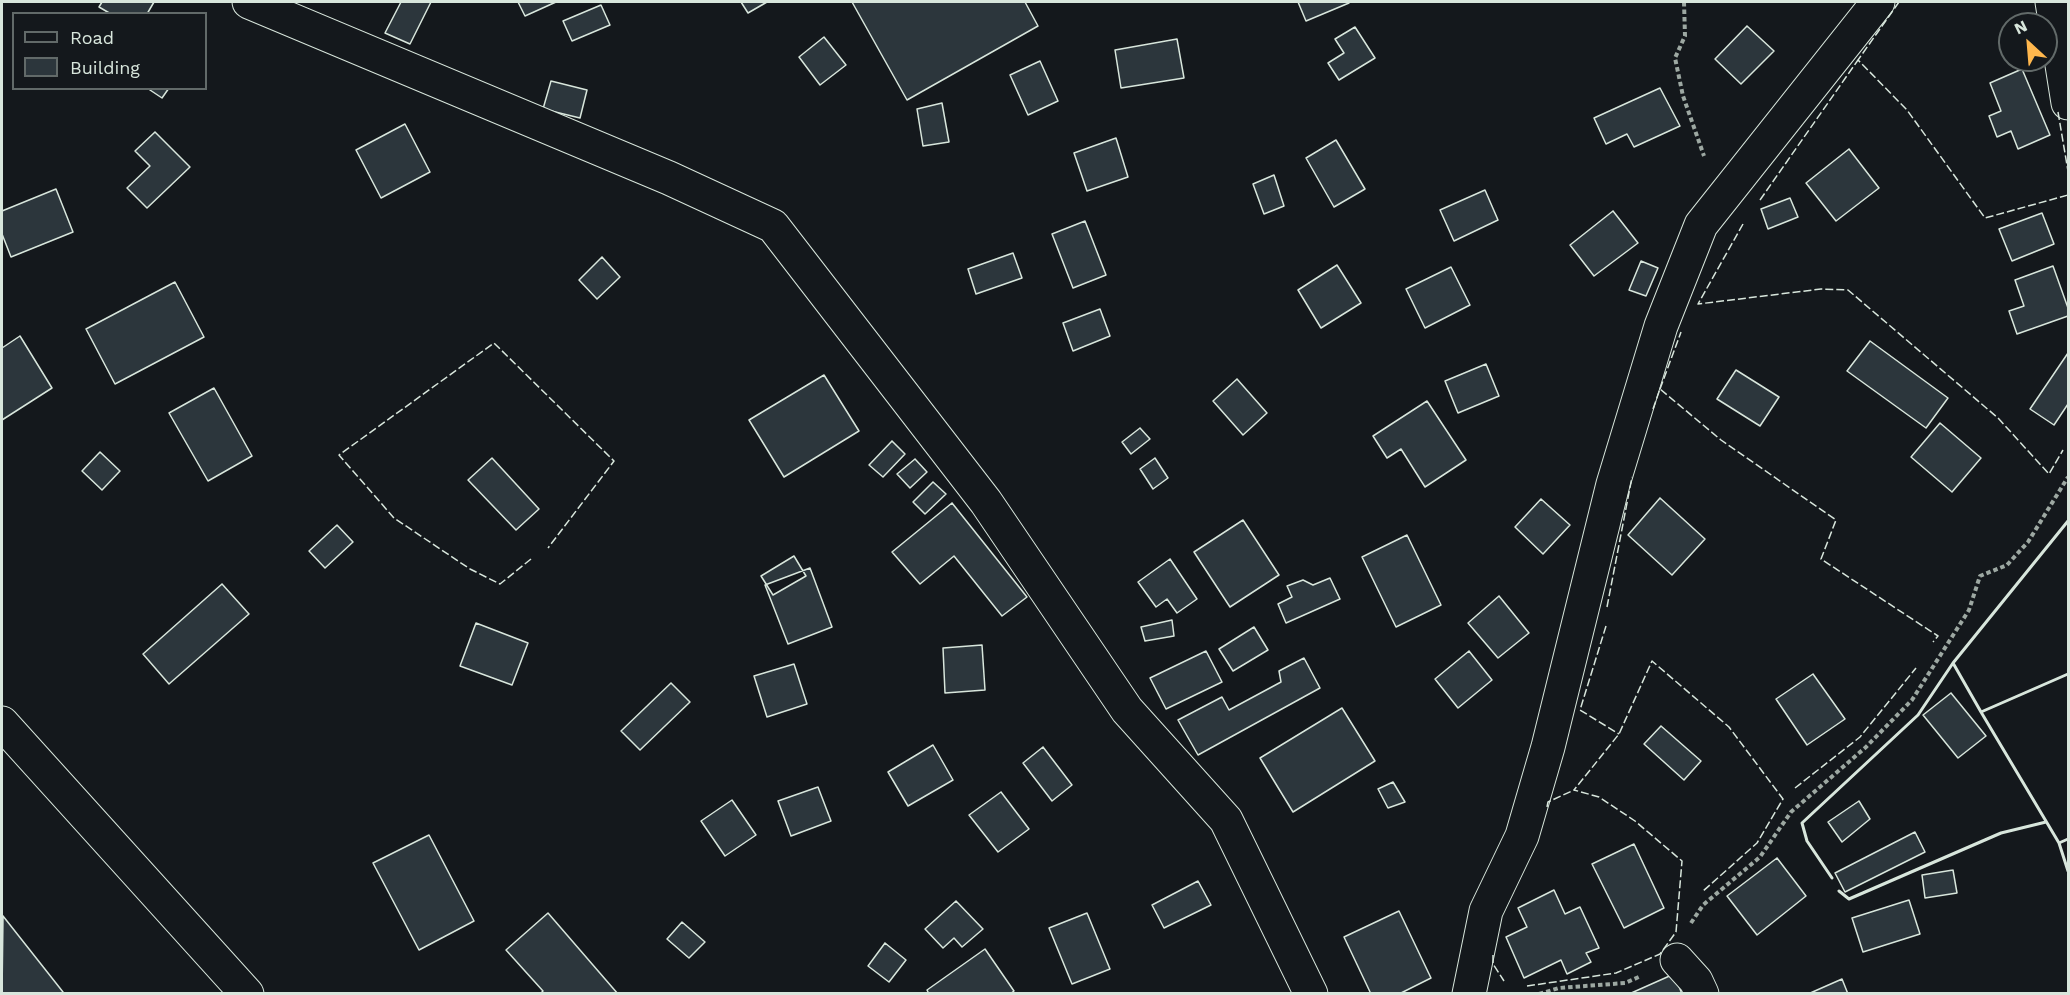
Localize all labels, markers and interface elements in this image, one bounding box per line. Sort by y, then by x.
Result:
legend [12,12,207,90]
north arrow [1998,12,2058,72]
text: N [2011,16,2030,38]
text: Road [70,27,114,48]
text: Building [70,57,140,78]

